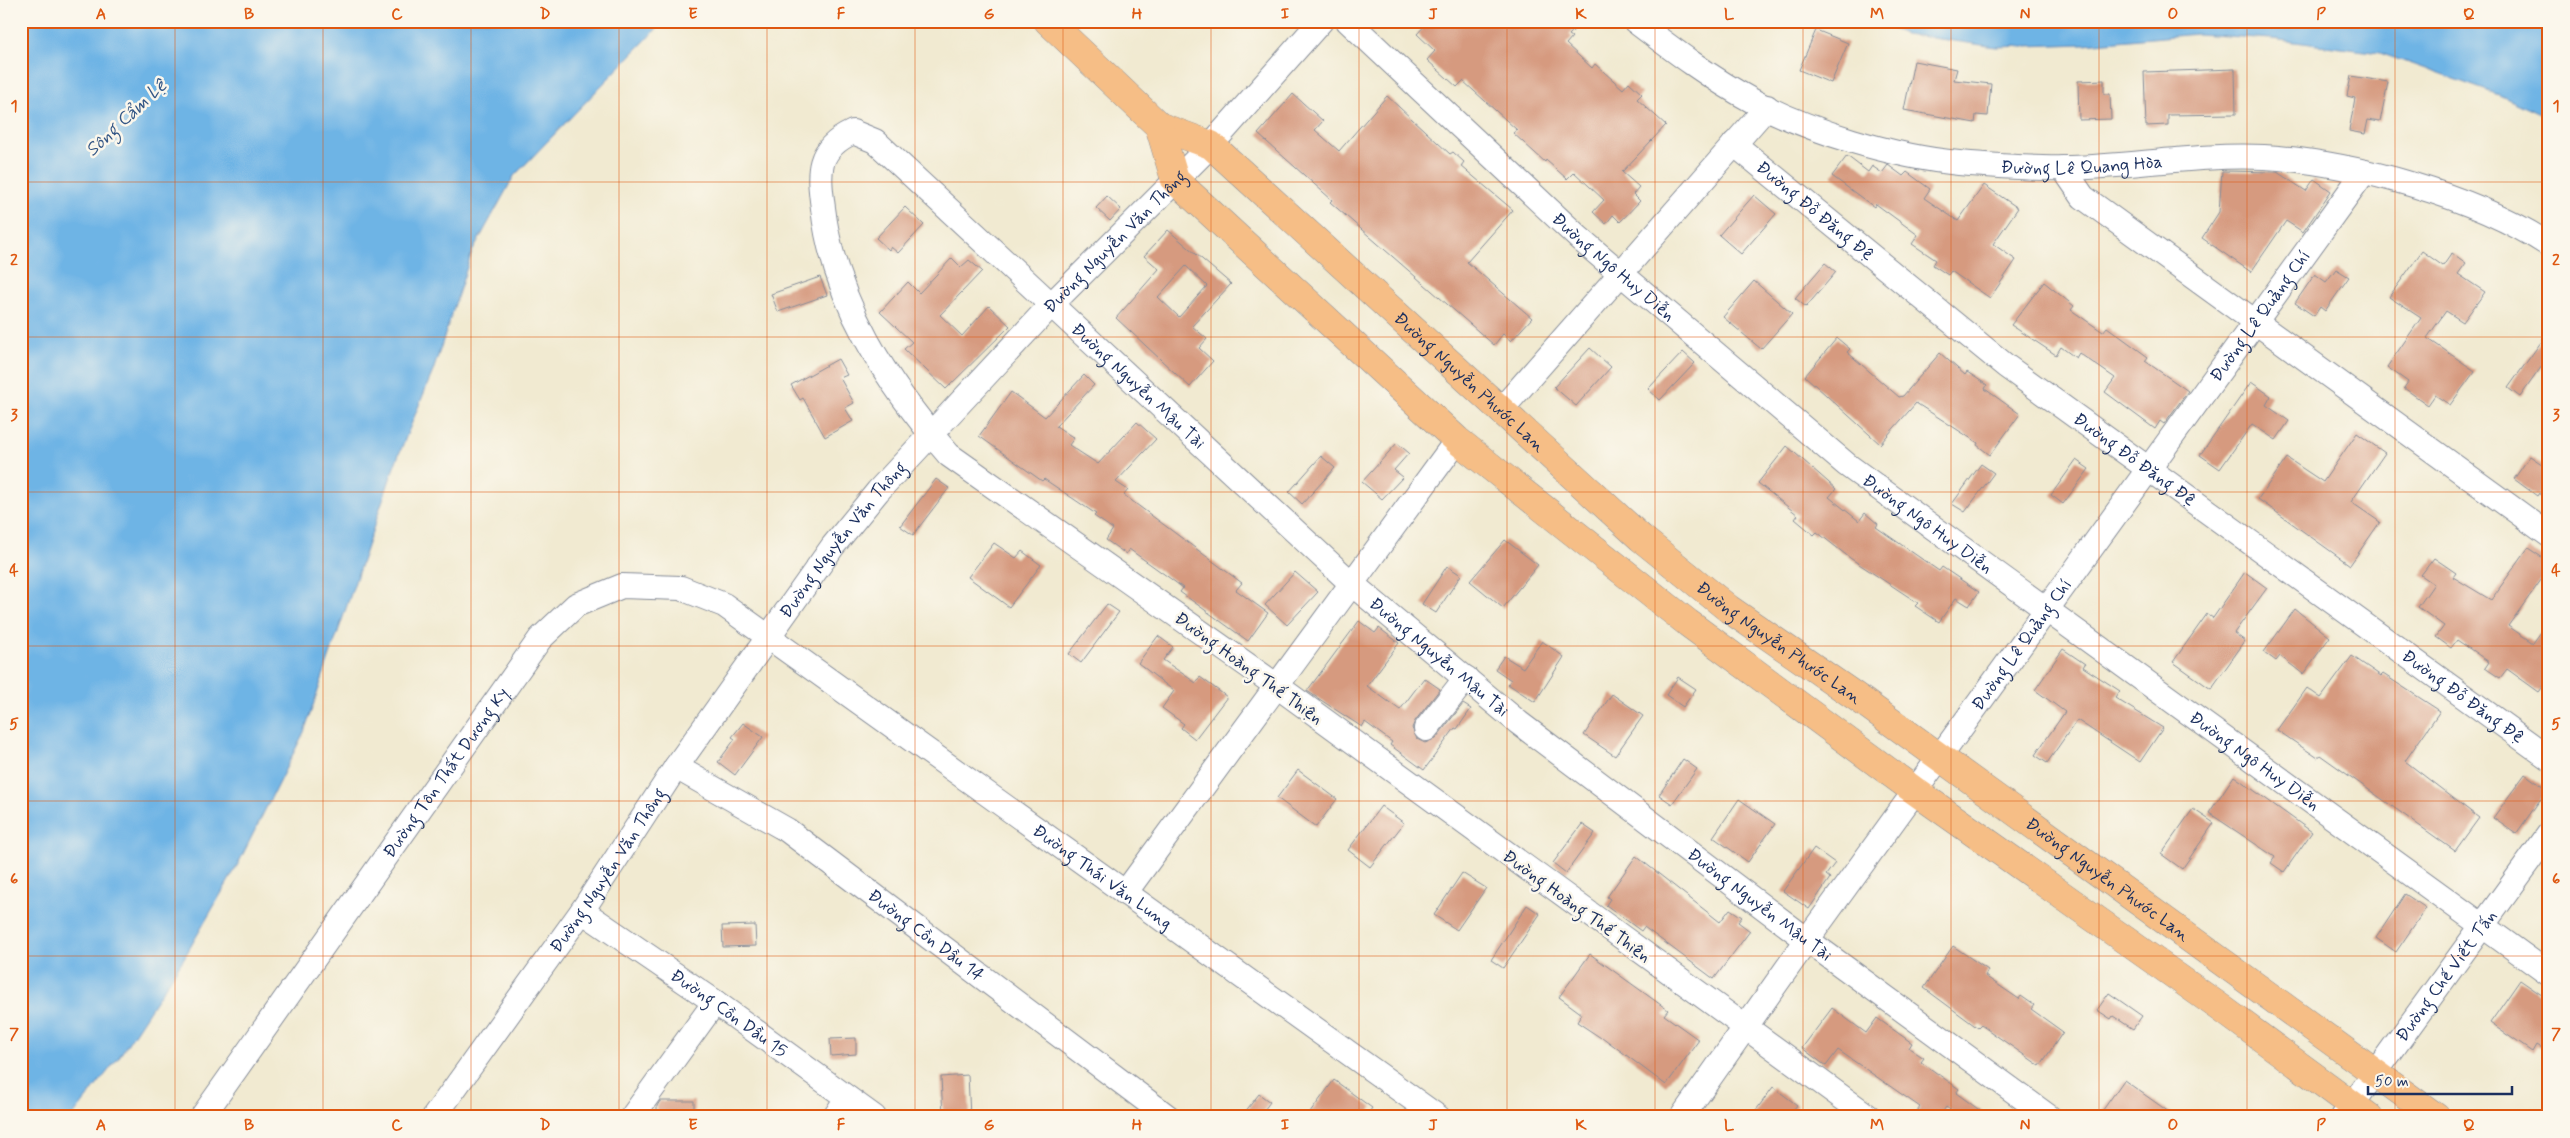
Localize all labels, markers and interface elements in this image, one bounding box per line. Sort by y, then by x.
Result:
text: A [96,4,106,25]
text: B [244,4,254,25]
text: C [391,4,403,25]
text: D [539,4,551,25]
text: E [688,4,698,25]
text: F [837,4,846,25]
text: G [984,4,995,25]
text: H [1132,4,1143,25]
text: I [1281,4,1290,25]
text: J [1428,4,1438,25]
text: K [1575,4,1587,25]
text: L [1724,4,1735,25]
text: M [1870,4,1884,25]
text: N [2020,4,2030,25]
text: O [2168,4,2179,25]
text: P [2316,4,2326,25]
text: Q [2463,4,2475,25]
water label: Sông Cẩm Lệ [80,73,175,164]
text: 1 [10,96,18,117]
text: 1 [2552,96,2560,117]
street label: Đường Lê Quang Hòa [2000,150,2164,183]
street label: Đường Đỗ Đăng Đệ [1751,156,1879,267]
street label: Đường Nguyễn Văn Thông [1038,165,1194,319]
street label: Đường Ngô Huy Diễn [1546,208,1680,327]
street label: Đường Lê Quảng Chí [2205,245,2317,387]
text: 2 [10,250,18,271]
text: 2 [2552,250,2560,271]
street label: Đường Nguyễn Phước Lan [1388,307,1550,458]
street label: Đường Nguyễn Mậu Tài [1065,318,1210,455]
text: 3 [10,405,18,426]
text: 3 [2552,405,2560,426]
street label: Đường Đỗ Đăng Đệ [2068,408,2200,512]
street label: Đường Nguyễn Văn Thông [775,456,914,623]
street label: Đường Ngô Huy Diễn [1857,469,1997,580]
text: 4 [9,560,19,581]
text: 4 [2551,560,2561,581]
street label: Đường Lê Quảng Chí [1966,574,2078,716]
street label: Đường Nguyễn Phước Lan [1691,576,1866,710]
street label: Đường Nguyễn Mậu Tài [1364,592,1514,723]
street label: Đường Hoàng Thế Thiện [1168,607,1328,732]
street label: Đường Đỗ Đăng Đệ [2397,645,2529,749]
street label: Đường Tôn Thất Dương Kỵ [378,683,515,863]
street label: Đường Ngô Huy Diễn [2184,706,2324,817]
text: 5 [9,714,19,735]
text: 5 [2551,714,2561,735]
street label: Đường Nguyễn Văn Thông [545,783,674,958]
street label: Đường Nguyễn Phước Lan [2020,812,2194,947]
street label: Đường Thái Văn Lung [1027,819,1177,936]
street label: Đường Nguyễn Mậu Tài [1682,843,1837,967]
street label: Đường Hoàng Thế Thiện [1496,845,1656,970]
text: 6 [10,869,18,890]
text: 6 [2552,869,2560,890]
street label: Đường Cồn Dầu 14 [863,884,989,987]
street label: Đường Chế Viết Tấn [2391,905,2503,1047]
street label: Đường Cồn Dầu 15 [665,964,792,1064]
text: 7 [9,1024,19,1045]
text: 7 [2551,1024,2561,1045]
scale bar [2368,1063,2511,1095]
text: 50 m [2375,1072,2409,1092]
text: A [96,1115,106,1136]
text: B [244,1115,254,1136]
text: C [391,1115,403,1136]
text: D [539,1115,551,1136]
text: E [688,1115,698,1136]
text: F [837,1115,846,1136]
text: G [984,1115,995,1136]
text: H [1132,1115,1143,1136]
text: I [1281,1115,1290,1136]
text: J [1428,1115,1438,1136]
text: K [1575,1115,1587,1136]
text: L [1724,1115,1735,1136]
text: M [1870,1115,1884,1136]
text: N [2020,1115,2030,1136]
text: O [2168,1115,2179,1136]
text: P [2316,1115,2326,1136]
text: Q [2463,1115,2475,1136]

